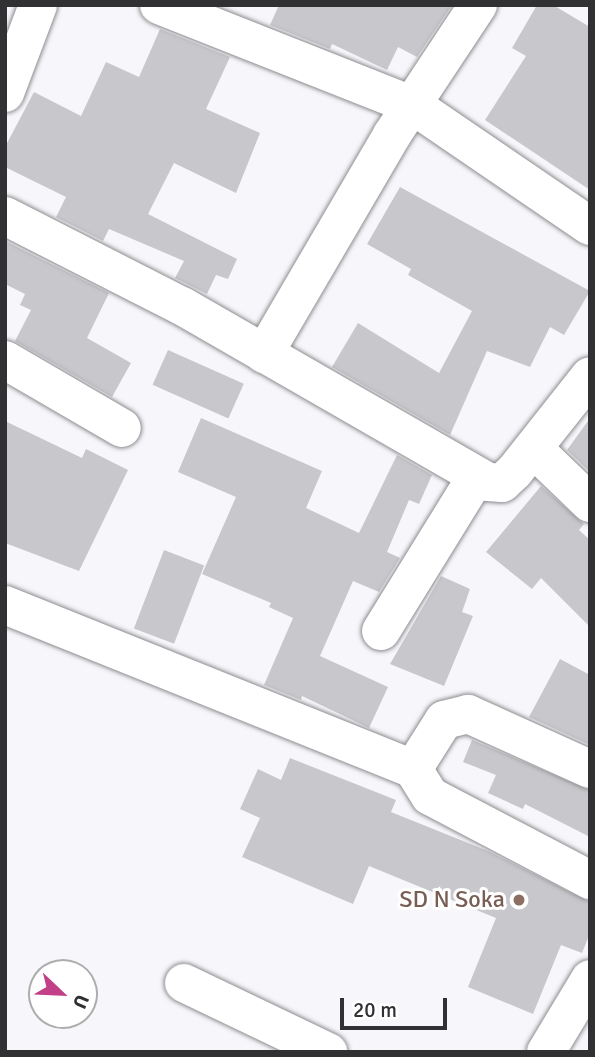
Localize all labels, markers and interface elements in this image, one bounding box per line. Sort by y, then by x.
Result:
place label: SD N Soka [399,886,505,914]
marker: SD N Soka [511,892,527,908]
north arrow [28,959,98,1029]
scale bar [343,984,450,1028]
text: U [67,991,94,1012]
text: 20 m [353,997,397,1023]

